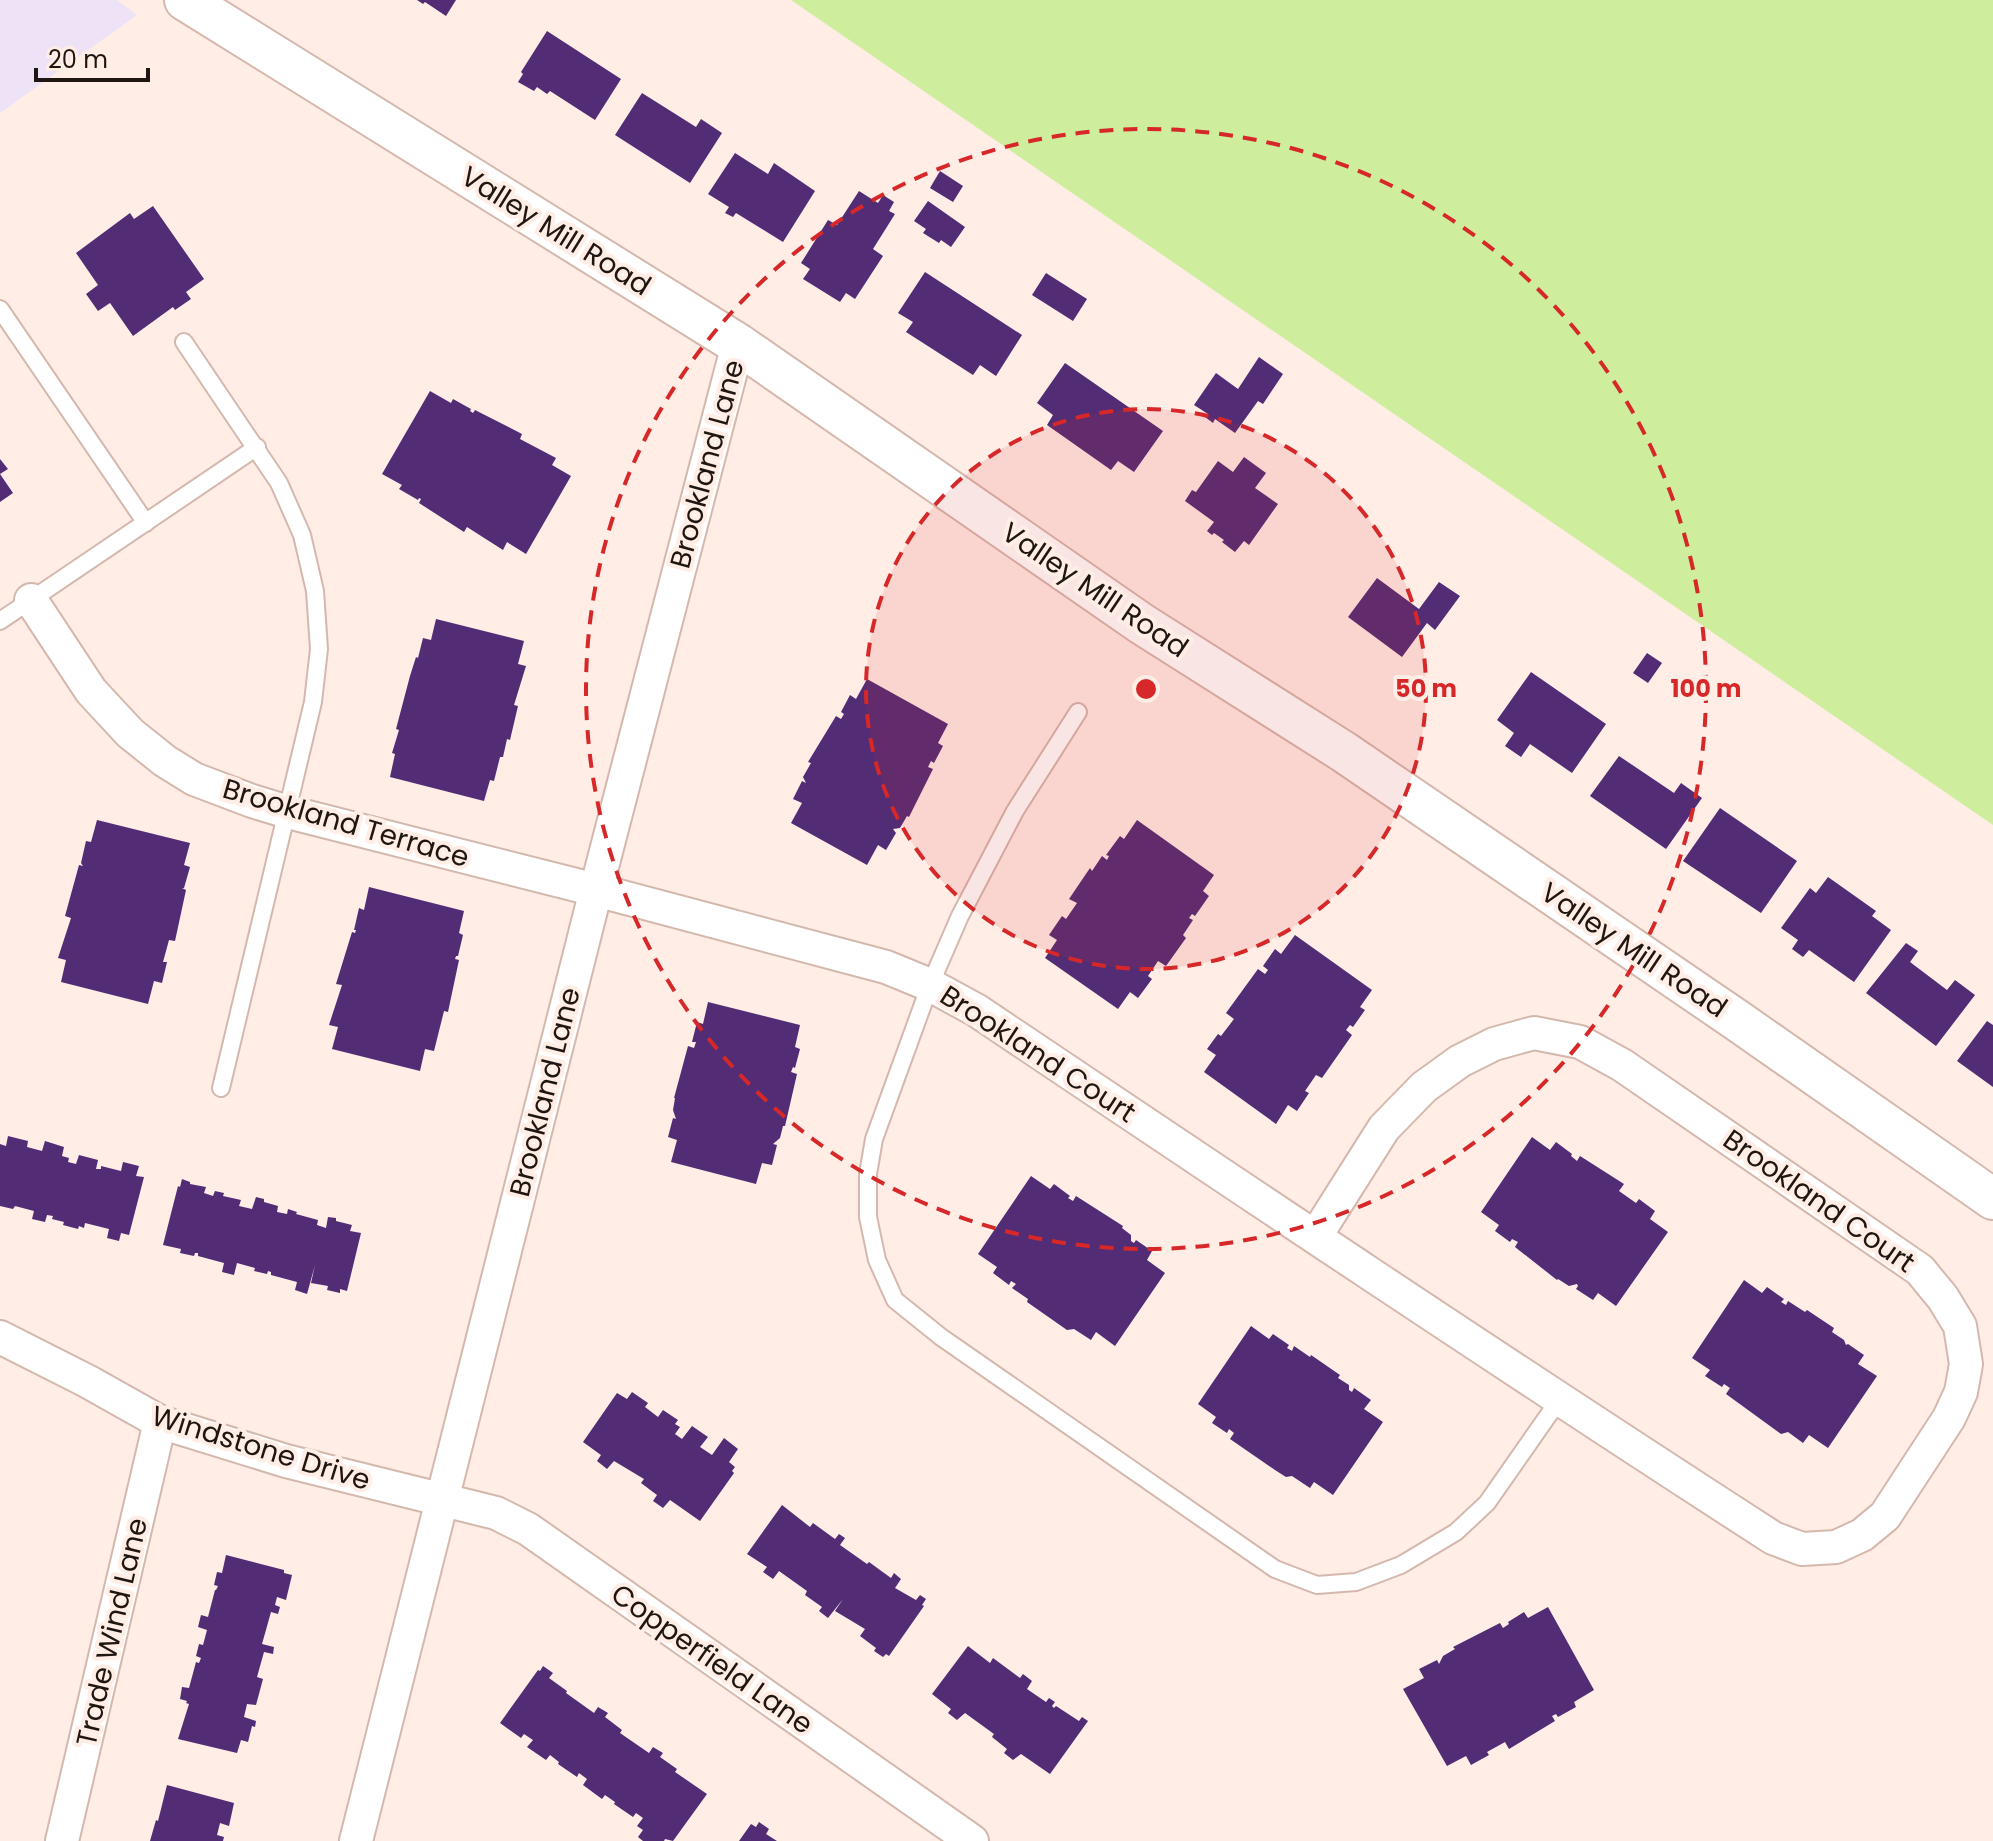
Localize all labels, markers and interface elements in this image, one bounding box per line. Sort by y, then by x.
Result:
scale bar [36,32,148,82]
text: 20 m [48,43,108,76]
street label: Valley Mill Road [454,157,658,305]
street label: Brookland Lane [660,355,754,573]
street label: Valley Mill Road [994,513,1196,667]
text: 50 m [1395,672,1457,705]
text: 100 m [1671,672,1741,705]
centre of rings [1132,675,1160,703]
street label: Brookland Terrace [218,769,474,877]
street label: Valley Mill Road [1533,873,1735,1027]
street label: Brookland Court [933,976,1143,1132]
street label: Brookland Lane [500,983,590,1201]
street label: Brookland Court [1715,1120,1923,1282]
street label: Windstone Drive [147,1396,375,1500]
street label: Trade Wind Lane [67,1514,157,1750]
street label: Copperfield Lane [603,1575,821,1743]

